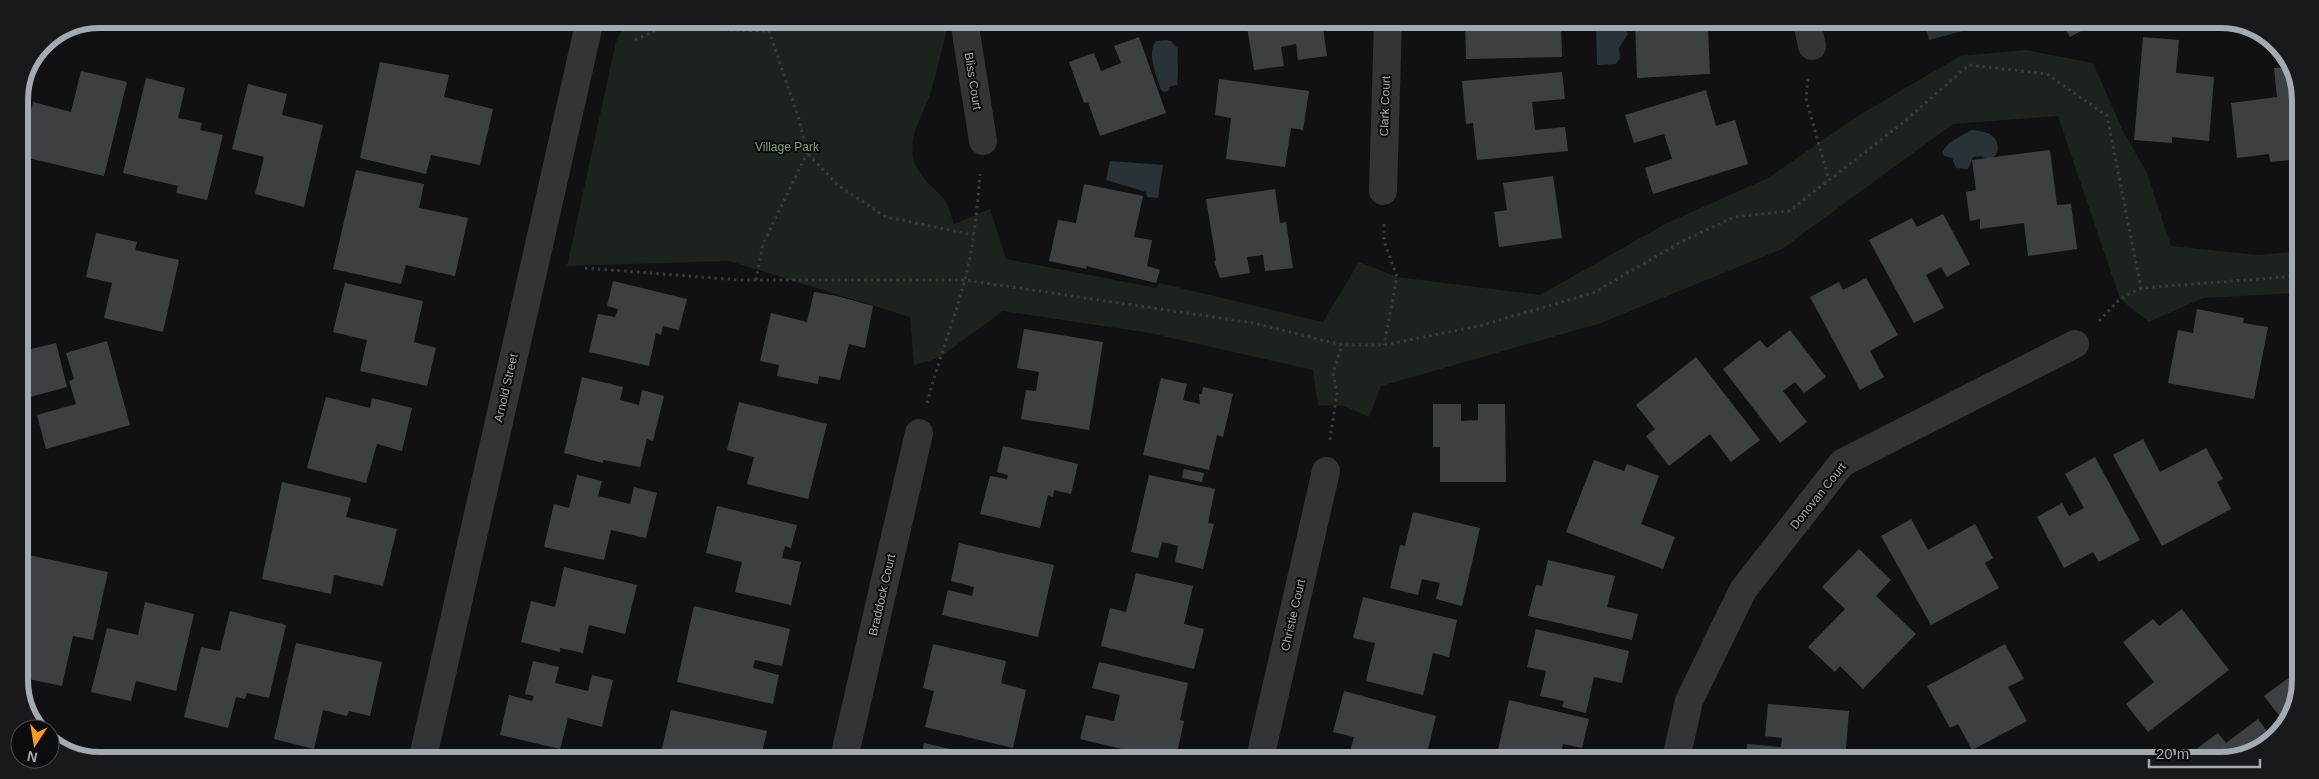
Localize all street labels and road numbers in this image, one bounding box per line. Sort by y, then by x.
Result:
street label: Bliss Court [962,51,985,111]
street label: Clark Court [1377,75,1393,137]
street label: Arnold Street [491,352,521,424]
street label: Donovan Court [1787,460,1849,532]
street label: Braddock Court [866,552,898,637]
street label: Christie Court [1278,577,1308,652]

